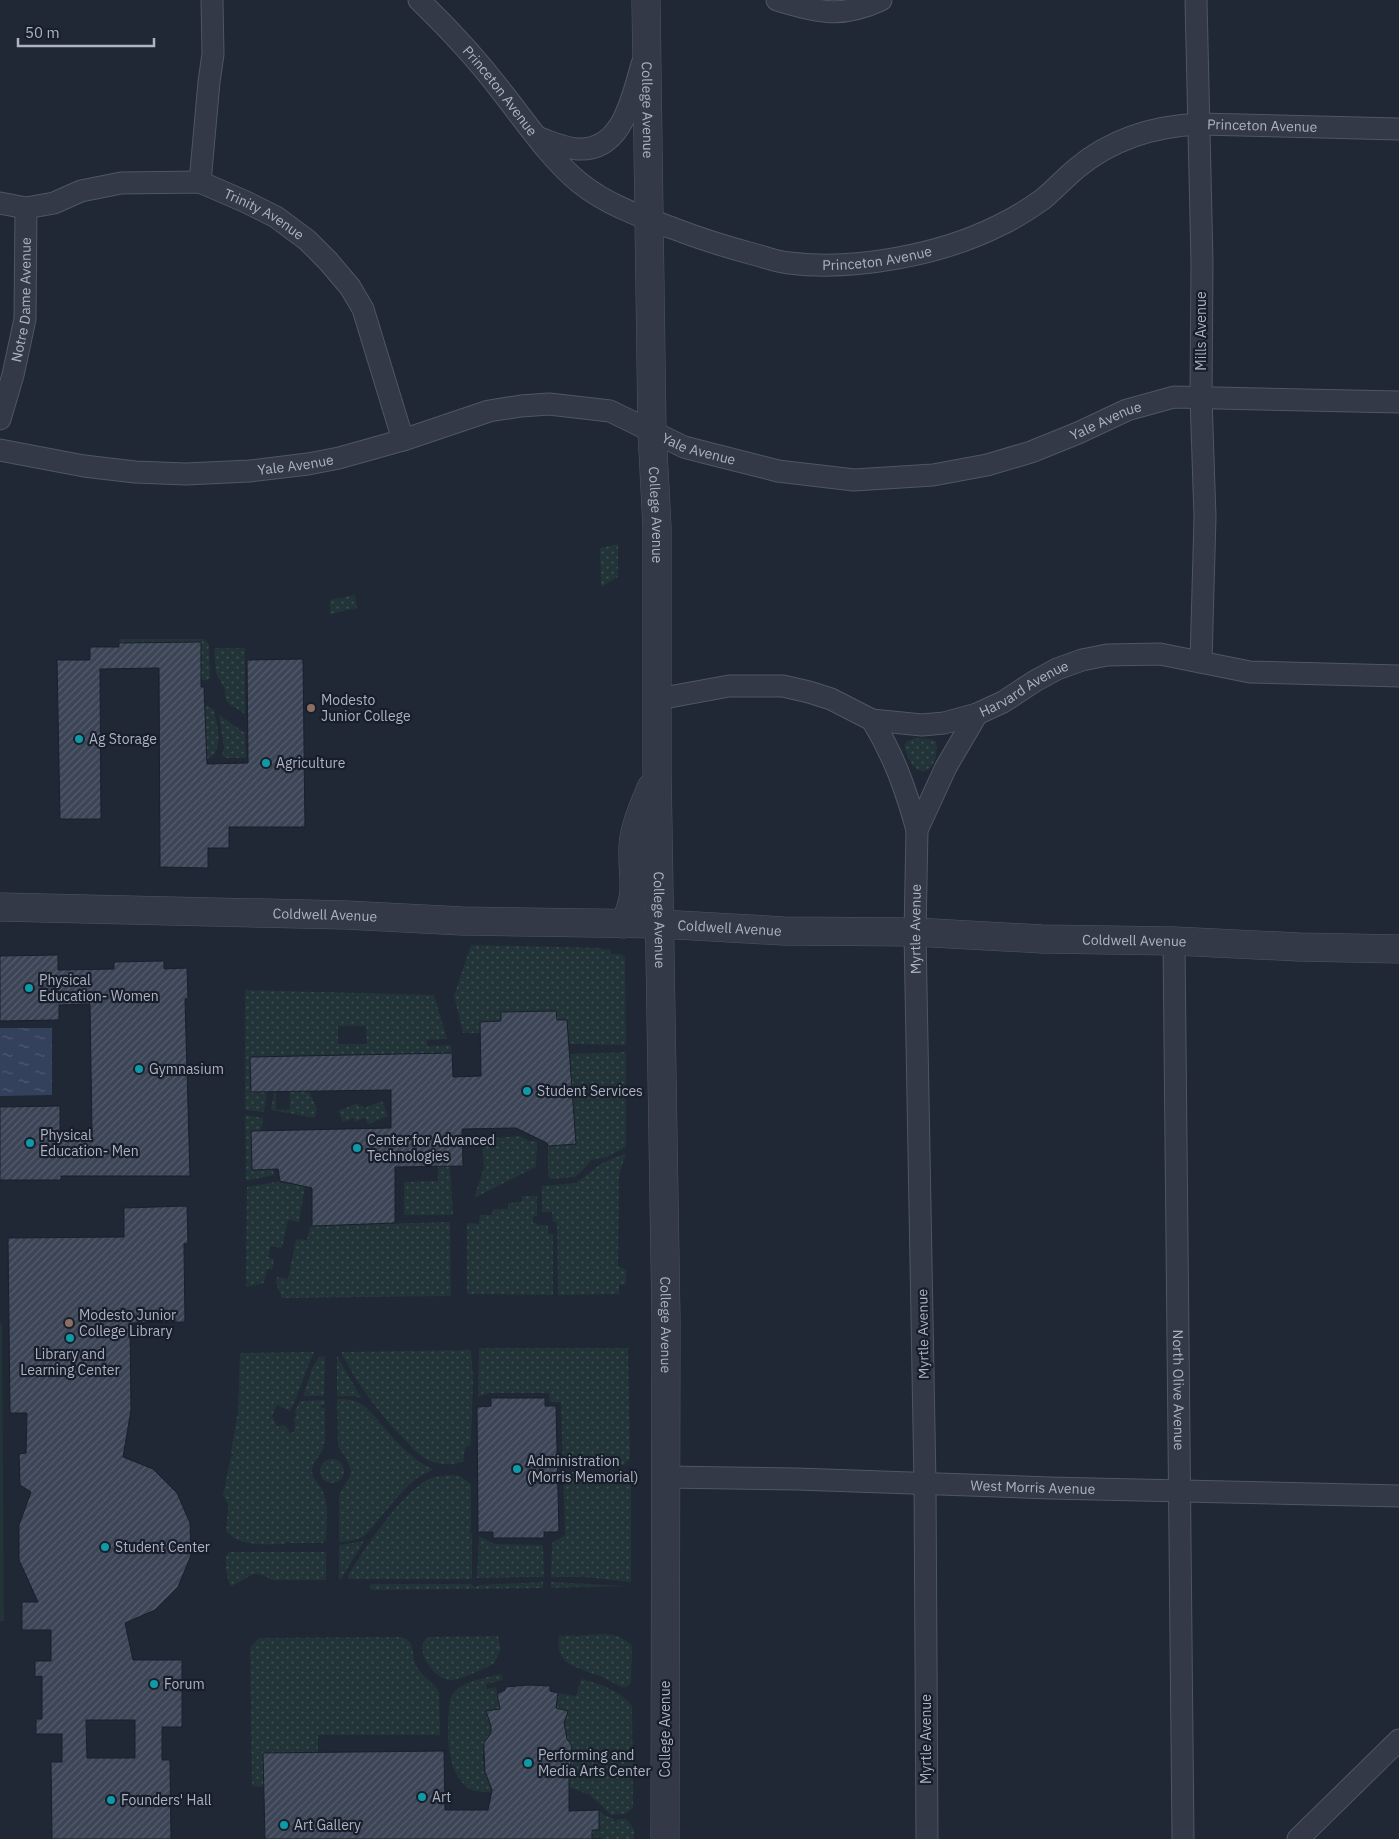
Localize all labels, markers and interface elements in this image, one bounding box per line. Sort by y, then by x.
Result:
scale bar [18,15,154,47]
text: 50 m [25,23,60,42]
street label: Princeton Avenue [459,42,542,140]
street label: College Avenue [638,61,657,159]
street label: Princeton Avenue [1207,115,1318,136]
street label: Trinity Avenue [221,185,308,244]
street label: Notre Dame Avenue [7,237,35,364]
street label: Princeton Avenue [822,242,934,274]
street label: Mills Avenue [1192,291,1210,371]
street label: Yale Avenue [1067,397,1144,444]
street label: Yale Avenue [659,429,738,469]
street label: Yale Avenue [257,450,335,479]
street label: College Avenue [645,466,666,564]
street label: Harvard Avenue [976,657,1071,721]
place label: Modesto Junior College [321,691,411,725]
marker: Modesto Junior College [305,702,317,714]
place label: Ag Storage [89,730,157,748]
marker: Ag Storage [73,733,85,745]
place label: Agriculture [276,754,346,772]
marker: Agriculture [260,757,272,769]
street label: College Avenue [650,871,669,969]
street label: Myrtle Avenue [906,884,925,974]
street label: Coldwell Avenue [272,904,378,926]
street label: Coldwell Avenue [677,916,783,940]
street label: Coldwell Avenue [1082,931,1187,951]
place label: Physical Education- Women [39,971,159,1005]
marker: Physical Education- Women [23,982,35,994]
place label: Gymnasium [149,1060,224,1078]
marker: Gymnasium [133,1063,145,1075]
place label: Student Services [537,1082,643,1100]
marker: Student Services [521,1085,533,1097]
place label: Physical Education- Men [40,1126,139,1160]
place label: Center for Advanced Technologies [367,1131,495,1165]
marker: Physical Education- Men [24,1137,36,1149]
marker: Center for Advanced Technologies [351,1142,363,1154]
street label: College Avenue [656,1276,675,1374]
street label: Myrtle Avenue [913,1289,933,1379]
place label: Modesto Junior College Library [79,1306,176,1340]
marker: Modesto Junior College Library [63,1317,75,1329]
street label: North Olive Avenue [1169,1329,1188,1451]
marker: Library and Learning Center [64,1332,76,1344]
place label: Library and Learning Center [20,1345,120,1379]
place label: Administration (Morris Memorial) [527,1452,639,1486]
marker: Administration (Morris Memorial) [511,1463,523,1475]
street label: West Morris Avenue [970,1476,1096,1498]
place label: Student Center [115,1538,210,1556]
marker: Student Center [99,1541,111,1553]
place label: Forum [164,1675,205,1693]
marker: Forum [148,1678,160,1690]
street label: College Avenue [656,1680,674,1777]
street label: Myrtle Avenue [917,1694,935,1784]
place label: Performing and Media Arts Center [538,1746,651,1780]
marker: Performing and Media Arts Center [522,1757,534,1769]
place label: Art [432,1788,451,1806]
place label: Founders' Hall [121,1791,212,1809]
marker: Art [416,1791,428,1803]
marker: Founders' Hall [105,1794,117,1806]
place label: Art Gallery [294,1816,361,1834]
marker: Art Gallery [278,1819,290,1831]

